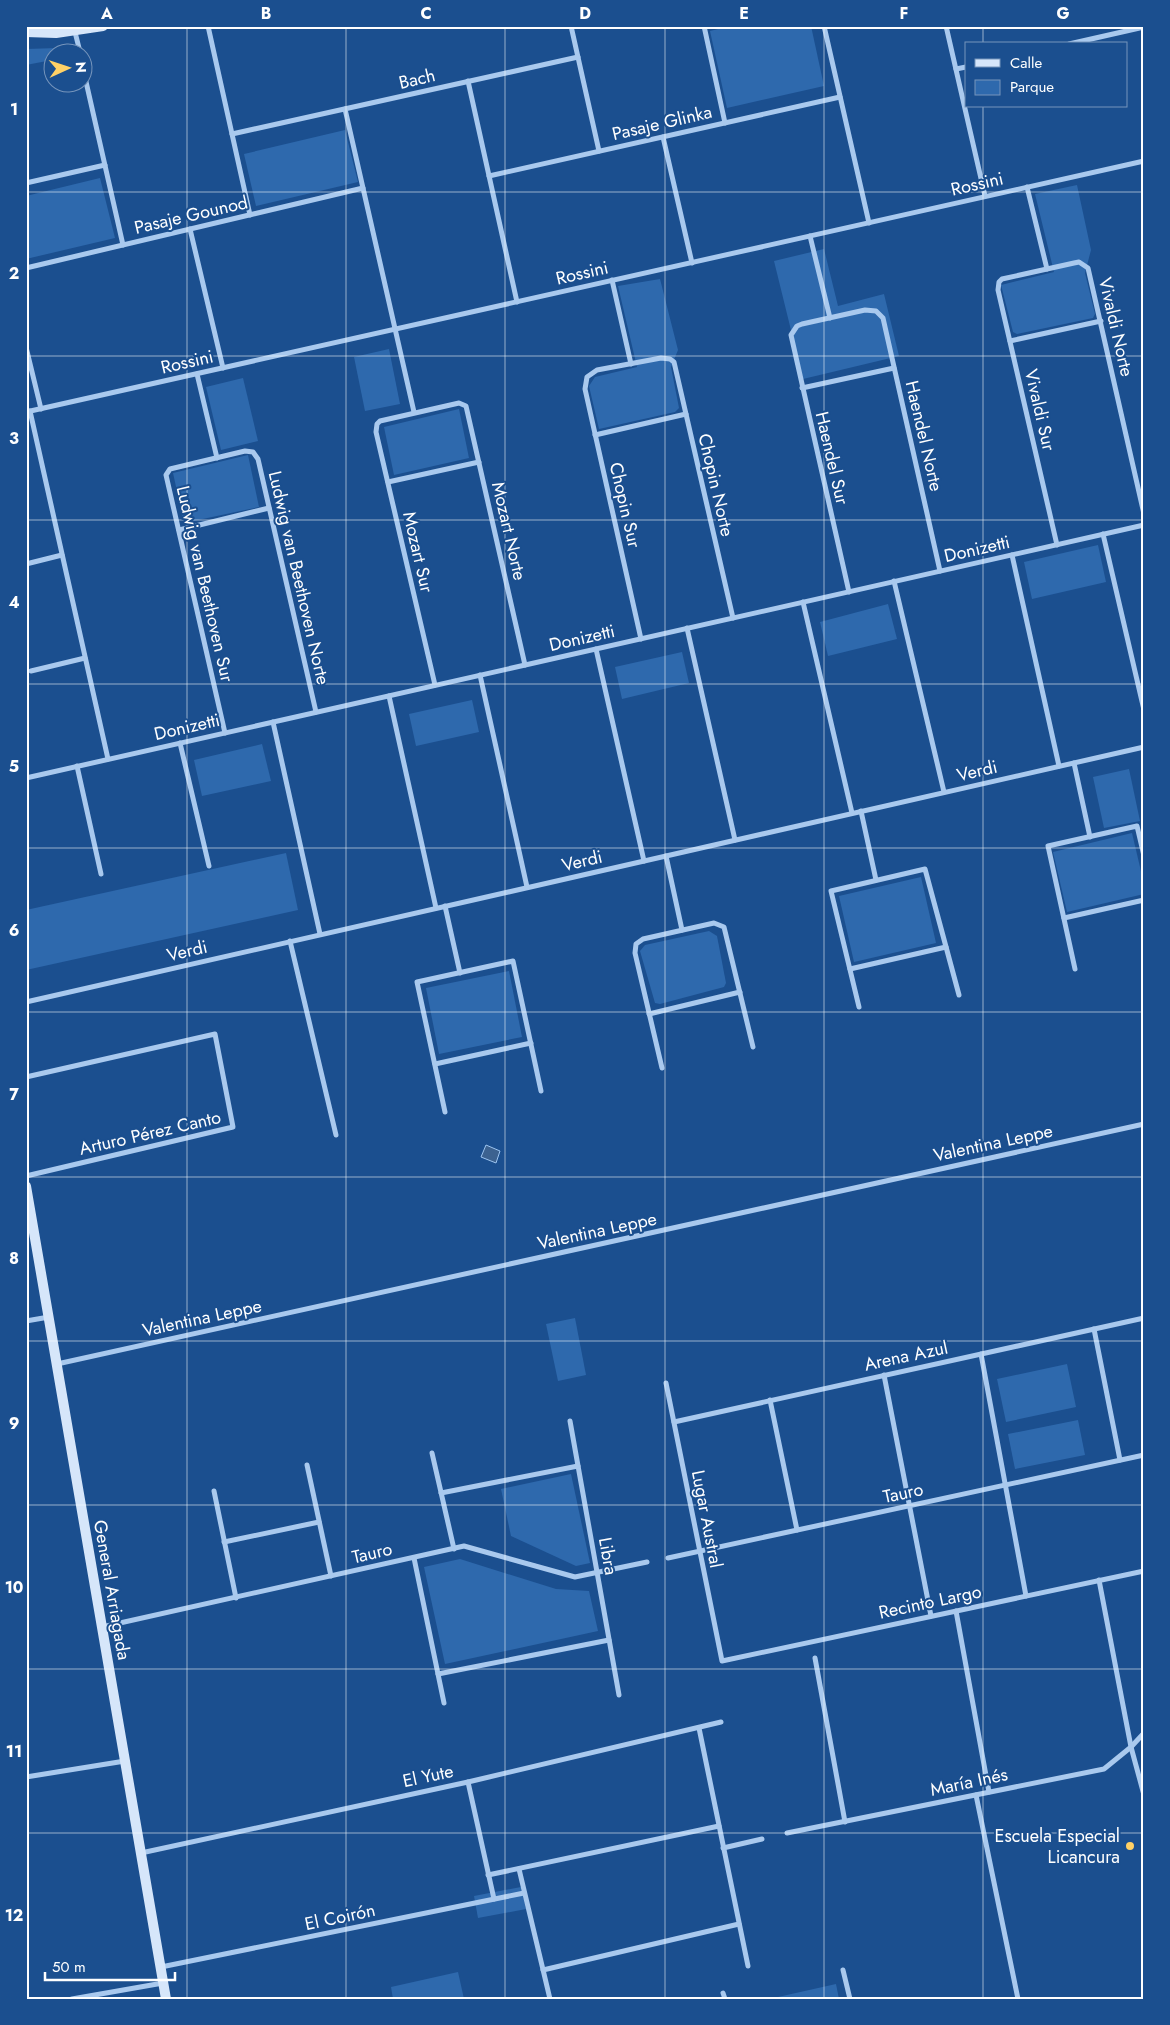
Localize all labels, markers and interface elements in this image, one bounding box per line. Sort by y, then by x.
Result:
text: A [100,2,113,25]
text: B [261,2,271,25]
text: C [420,2,432,25]
text: D [579,2,591,25]
text: E [739,2,749,25]
text: F [900,2,908,25]
text: G [1056,2,1070,25]
north arrow [42,42,92,92]
legend [965,42,1128,108]
text: Calle [1010,52,1042,74]
text: N [71,61,91,73]
street label: Bach [396,62,438,96]
text: Parque [1010,76,1054,98]
text: 1 [10,98,18,121]
street label: Pasaje Glinka [609,99,715,147]
street label: Rossini [948,165,1006,203]
street label: Pasaje Gounod [132,189,250,241]
street label: Rossini [553,254,611,292]
text: 2 [9,262,19,285]
street label: Vivaldi Norte [1092,275,1140,379]
street label: Rossini [158,343,216,381]
street label: Vivaldi Sur [1018,367,1062,454]
street label: Haendel Norte [899,378,949,494]
street label: Haendel Sur [809,409,856,508]
text: 3 [9,427,19,450]
street label: Chopin Norte [692,431,740,539]
street label: Chopin Sur [603,460,648,551]
street label: Ludwig van Beethoven Norte [262,469,336,687]
street label: Mozart Norte [485,479,533,583]
street label: Ludwig van Beethoven Sur [170,483,240,685]
street label: Mozart Sur [396,509,440,596]
street label: Donizetti [942,529,1012,569]
text: 4 [8,591,20,614]
street label: Donizetti [547,618,617,658]
street label: Donizetti [152,707,222,747]
street label: Verdi [954,754,1000,788]
text: 5 [9,755,19,778]
street label: Verdi [559,844,605,878]
text: 6 [9,919,19,942]
street label: Verdi [164,934,210,968]
text: 7 [9,1083,19,1106]
street label: Arturo Pérez Canto [77,1104,224,1162]
street label: Valentina Leppe [931,1118,1055,1168]
street label: Valentina Leppe [535,1206,659,1256]
text: 8 [9,1247,19,1270]
street label: Valentina Leppe [140,1293,264,1343]
street label: Arena Azul [862,1334,950,1378]
text: 9 [9,1412,19,1435]
street label: Lugar Austral [685,1468,729,1570]
street label: Tauro [881,1476,926,1510]
street label: General Arriagada [87,1518,137,1662]
street label: Libra [592,1535,624,1577]
street label: Tauro [349,1536,395,1570]
text: 10 [5,1576,23,1599]
street label: Recinto Largo [876,1578,984,1626]
text: 11 [6,1740,22,1763]
street label: El Yute [400,1758,456,1794]
street label: María Inés [928,1761,1010,1803]
place label: Escuela Especial Licancura [995,1823,1120,1870]
marker: Escuela Especial Licancura [1124,1840,1136,1852]
street label: El Coirón [302,1897,378,1937]
text: 12 [5,1904,23,1927]
scale bar [45,1950,175,1982]
text: 50 m [52,1956,86,1978]

